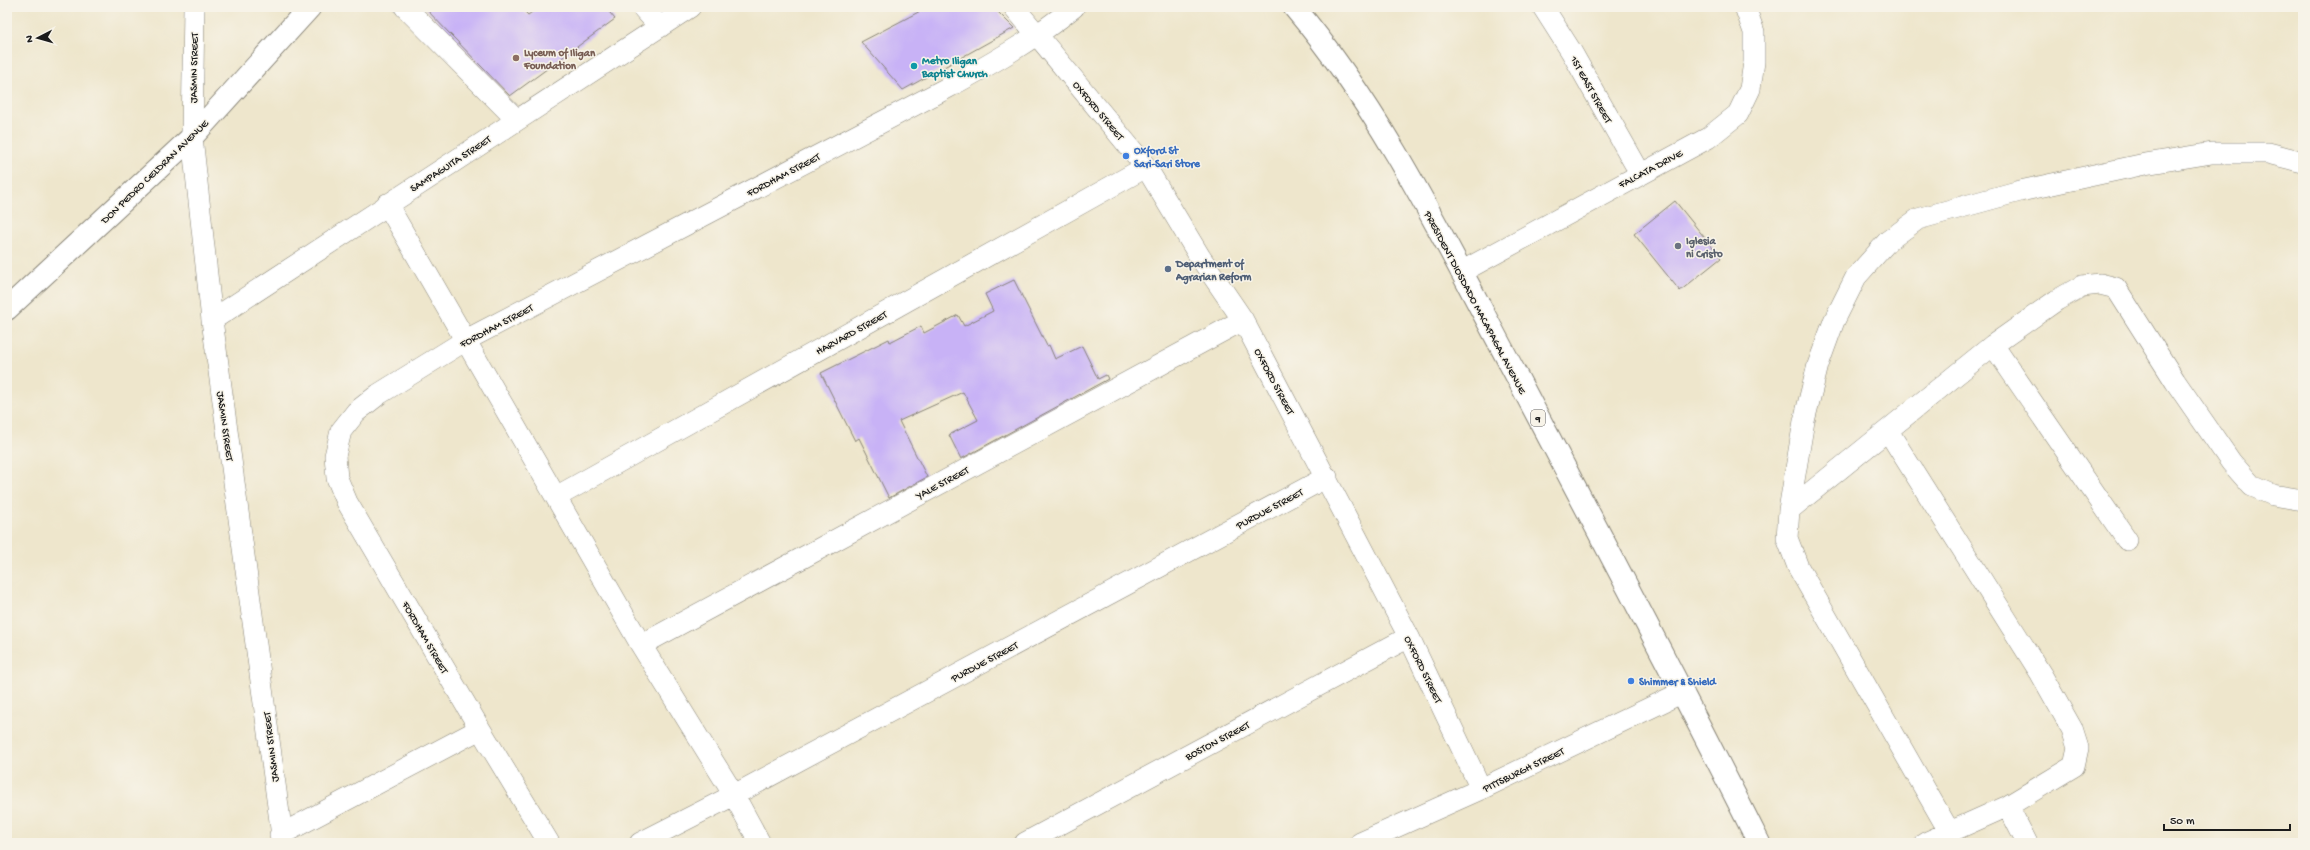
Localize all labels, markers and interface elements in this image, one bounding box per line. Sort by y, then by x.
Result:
north arrow [18,18,58,58]
street label: JASMIN STREET [188,32,202,103]
text: N [24,35,36,43]
place label: Lyceum of Iligan Foundation [523,47,596,73]
marker: Lyceum of Iligan Foundation [511,53,521,63]
street label: 1ST EAST STREET [1566,54,1614,126]
place label: Metro Iligan Baptist Church [921,55,988,81]
marker: Metro Iligan Baptist Church [909,61,919,71]
street label: OXFORD STREET [1069,79,1126,144]
street label: DON PEDRO CELDRAN AVENUE [99,117,212,228]
street label: SAMPAGUITA STREET [408,134,494,195]
place label: Oxford St Sari-Sari Store [1134,145,1201,171]
street label: FALCATA DRIVE [1616,147,1686,192]
street label: FORDHAM STREET [744,151,823,201]
marker: Oxford St Sari-Sari Store [1121,151,1131,161]
street label: PRESIDENT DIOSDADO MACAPAGAL AVENUE [1420,209,1528,397]
place label: Iglesia ni Cristo [1686,236,1723,261]
marker: Iglesia ni Cristo [1673,241,1683,251]
place label: Department of Agrarian Reform [1175,258,1251,285]
marker: Department of Agrarian Reform [1163,264,1173,274]
street label: FORDHAM STREET [457,302,536,352]
street label: HARVARD STREET [814,309,890,358]
street label: OXFORD STREET [1251,347,1296,418]
street label: JASMIN STREET [213,391,235,463]
road number: 9 [1531,410,1545,426]
street label: YALE STREET [914,464,972,503]
street label: PURDUE STREET [1233,487,1306,533]
street label: FORDHAM STREET [398,599,450,677]
street label: OXFORD STREET [1401,634,1444,706]
street label: PURDUE STREET [948,640,1021,686]
marker: Shimmer & Shield [1626,676,1636,686]
place label: Shimmer & Shield [1639,677,1717,689]
street label: JASMIN STREET [262,710,282,782]
street label: BOSTON STREET [1183,719,1253,764]
street label: PITTSBURGH STREET [1480,746,1567,796]
scale bar [2164,806,2290,832]
text: 50 m [2170,815,2195,829]

